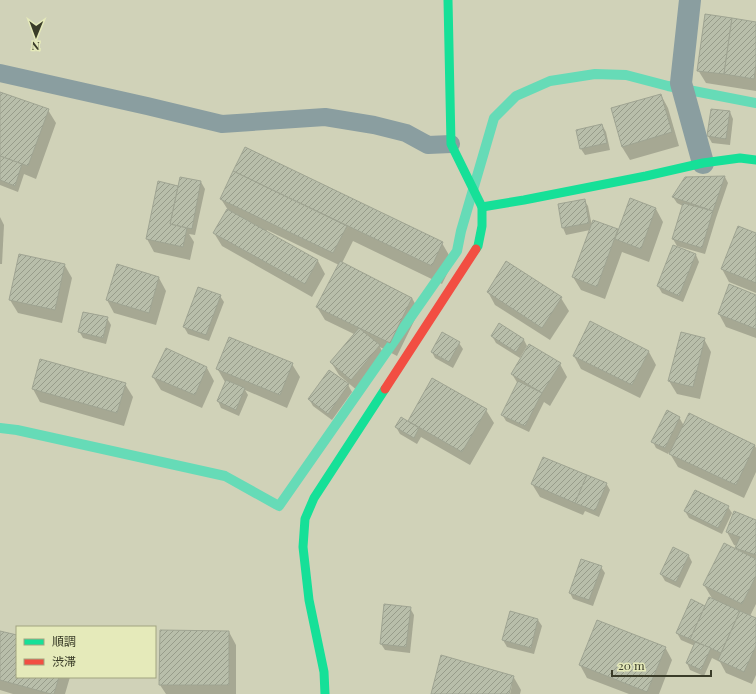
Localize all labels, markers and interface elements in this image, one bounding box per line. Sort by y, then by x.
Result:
north arrow [16,16,56,56]
text: N [32,39,40,54]
legend [16,626,156,678]
text: 順調 [52,633,76,649]
scale bar [612,652,711,678]
text: 渋滞 [52,653,76,669]
text: 20 m [618,657,645,673]

